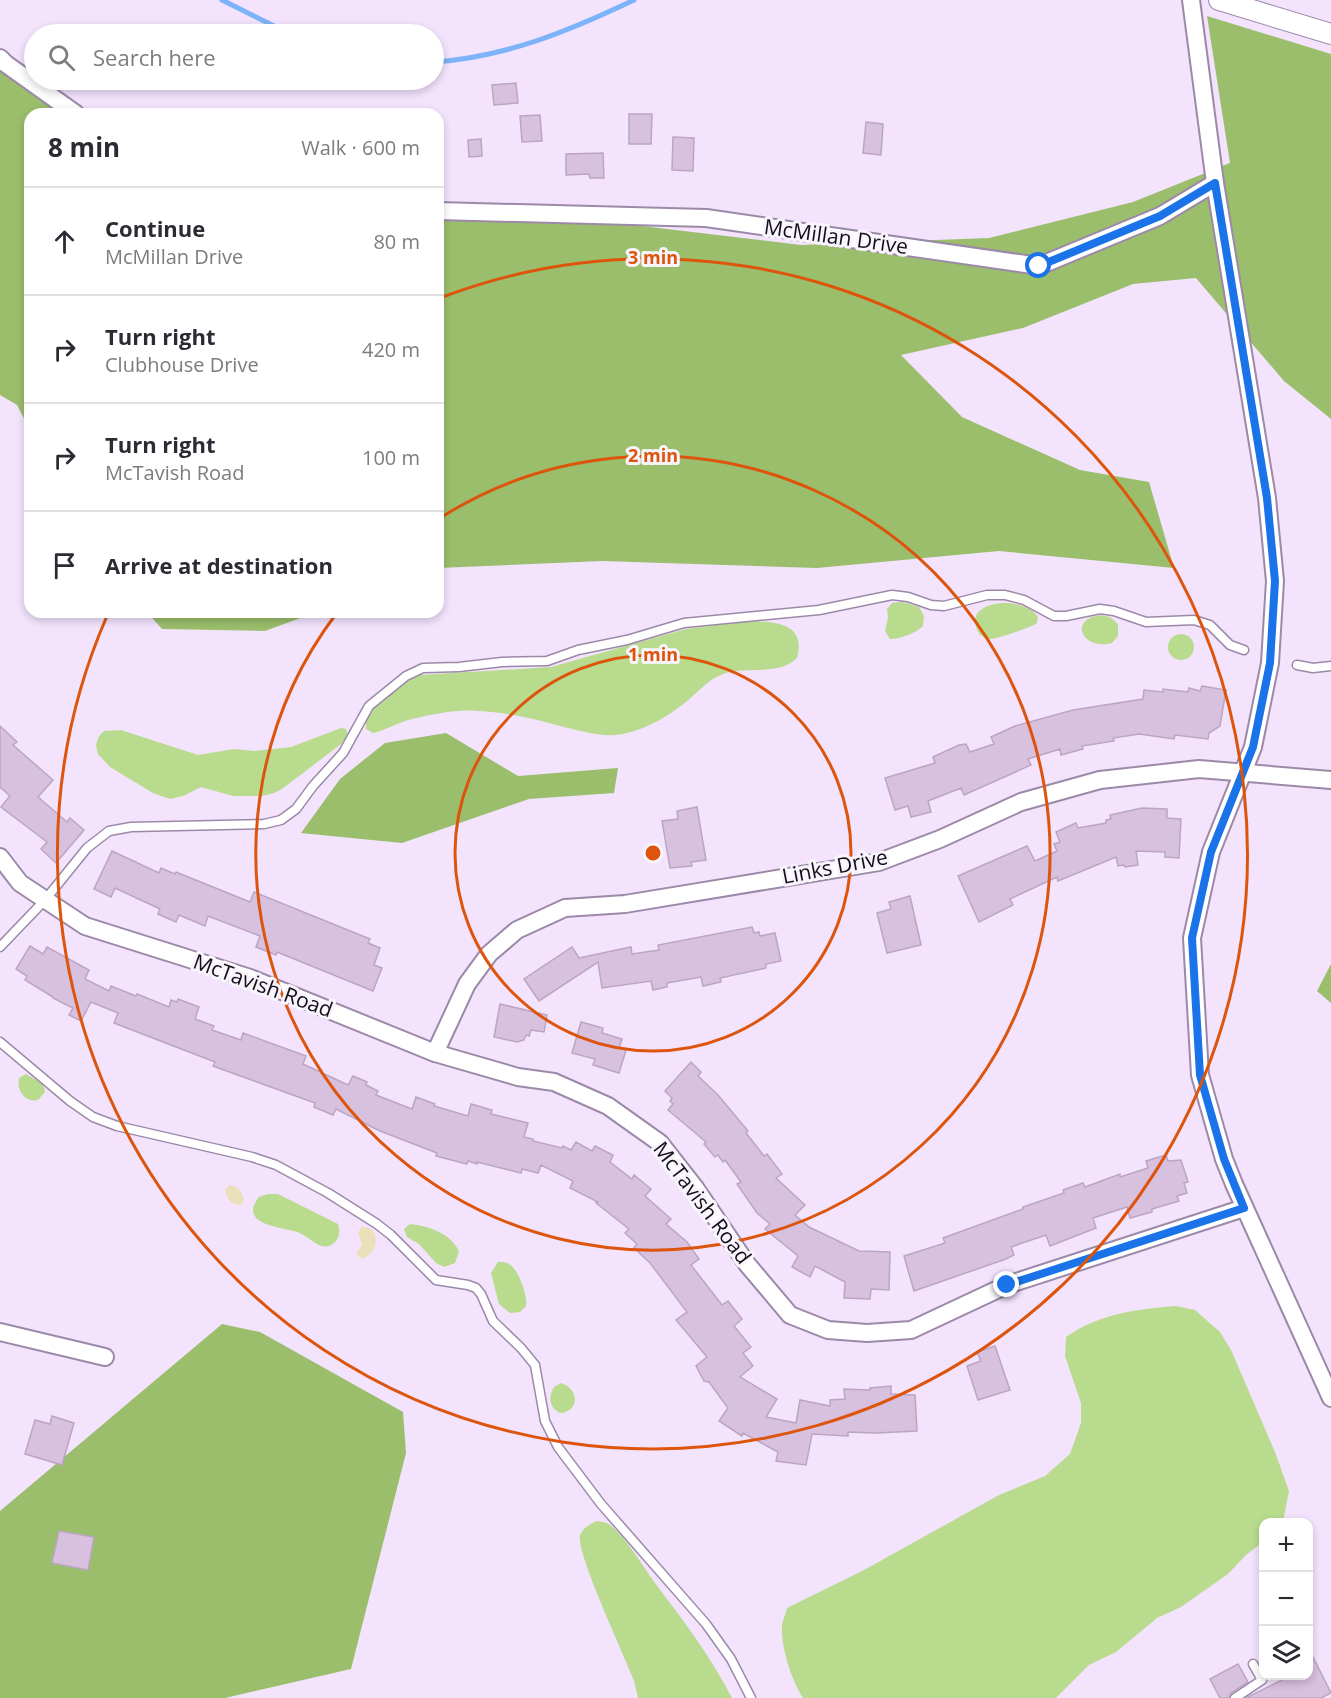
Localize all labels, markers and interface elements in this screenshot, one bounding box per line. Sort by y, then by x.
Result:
search box [24,24,444,90]
icon: search [45,41,78,74]
text: Search here [93,42,216,72]
text: 8 min [48,129,120,165]
text: Walk · 600 m [301,134,420,161]
street label: McMillan Drive [762,212,910,260]
text: Continue [105,213,205,243]
icon: ahead [48,225,81,258]
text: 80 m [373,228,420,255]
text: McMillan Drive [105,243,243,270]
text: 3 min [628,245,678,269]
route start [1025,252,1051,278]
text: Turn right [105,321,216,351]
icon: right [48,333,81,366]
text: 420 m [362,336,420,363]
text: Clubhouse Drive [105,351,259,378]
text: Turn right [105,429,216,459]
icon: right [48,441,81,474]
text: 2 min [628,443,678,467]
text: 100 m [362,444,420,471]
text: McTavish Road [105,459,244,486]
icon: arrive [48,549,81,582]
text: Arrive at destination [105,550,333,580]
text: 1 min [628,642,678,666]
street label: Links Drive [780,842,890,890]
centre of rings [643,843,663,863]
street label: McTavish Road [190,947,337,1023]
street label: McTavish Road [648,1135,758,1269]
route end [993,1271,1019,1297]
map controls [1259,1518,1313,1680]
button: + [1259,1518,1313,1572]
button: − [1259,1572,1313,1626]
button: layers [1259,1626,1313,1680]

